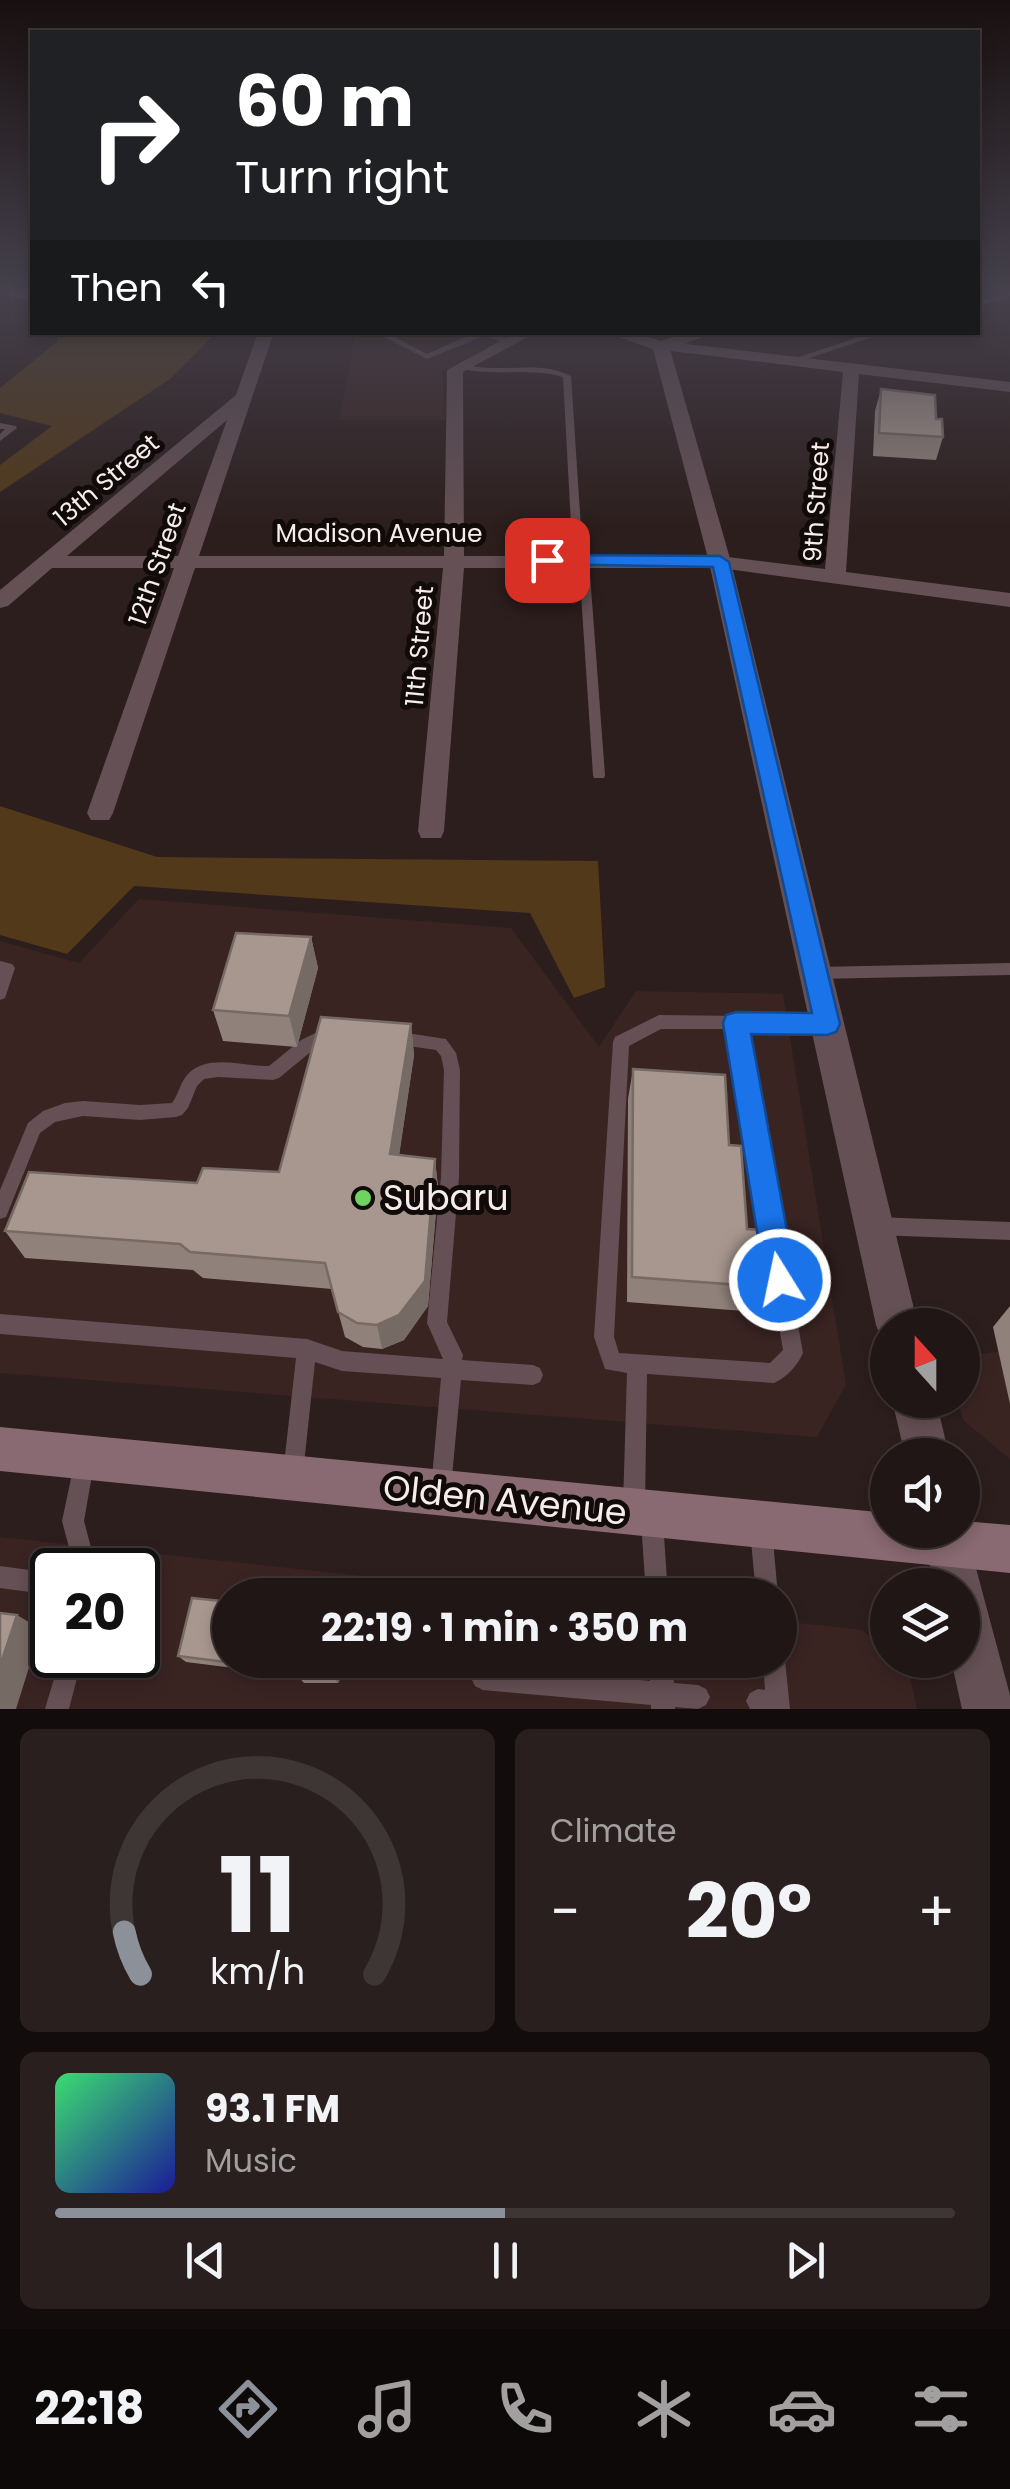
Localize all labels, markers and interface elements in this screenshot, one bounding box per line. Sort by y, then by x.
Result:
text: 60 m [235,52,414,151]
icon: right [70,70,200,200]
text: Turn right [235,146,449,209]
icon: left [183,260,238,315]
text: Then [70,261,163,314]
street label: 13th Street [46,426,166,535]
street label: 9th Street [795,441,838,563]
street label: 12th Street [120,498,195,630]
street label: Madison Avenue [275,516,483,551]
pin [505,518,590,603]
icon: arrive [520,533,575,588]
street label: 11th Street [397,584,442,708]
place label: Subaru [383,1173,509,1222]
marker: Subaru [352,1187,374,1209]
position arrow [728,1228,832,1332]
north arrow [870,1308,980,1418]
map controls [870,1308,980,1678]
button: sound [870,1438,980,1548]
street label: Olden Avenue [381,1462,629,1537]
speed limit sign: 20 [30,1548,160,1678]
button: layers [870,1568,980,1678]
text: 22:19 · 1 min · 350 m [321,1601,688,1654]
text: Climate [550,1808,677,1853]
text: 11 [218,1823,297,1968]
text: 20° [686,1859,812,1964]
text: − [550,1873,580,1950]
text: + [917,1873,955,1950]
text: km/h [210,1946,305,1997]
text: 93.1 FM [205,2082,340,2135]
text: Music [205,2138,297,2183]
icon: previous [178,2233,233,2288]
icon: pause [478,2233,533,2288]
icon: next [778,2233,833,2288]
icon: directions [213,2374,283,2444]
icon: music [352,2374,422,2444]
icon: phone [490,2374,560,2444]
icon: climate [629,2374,699,2444]
icon: car [767,2374,837,2444]
icon: filters [906,2374,976,2444]
text: 22:18 [34,2377,145,2440]

